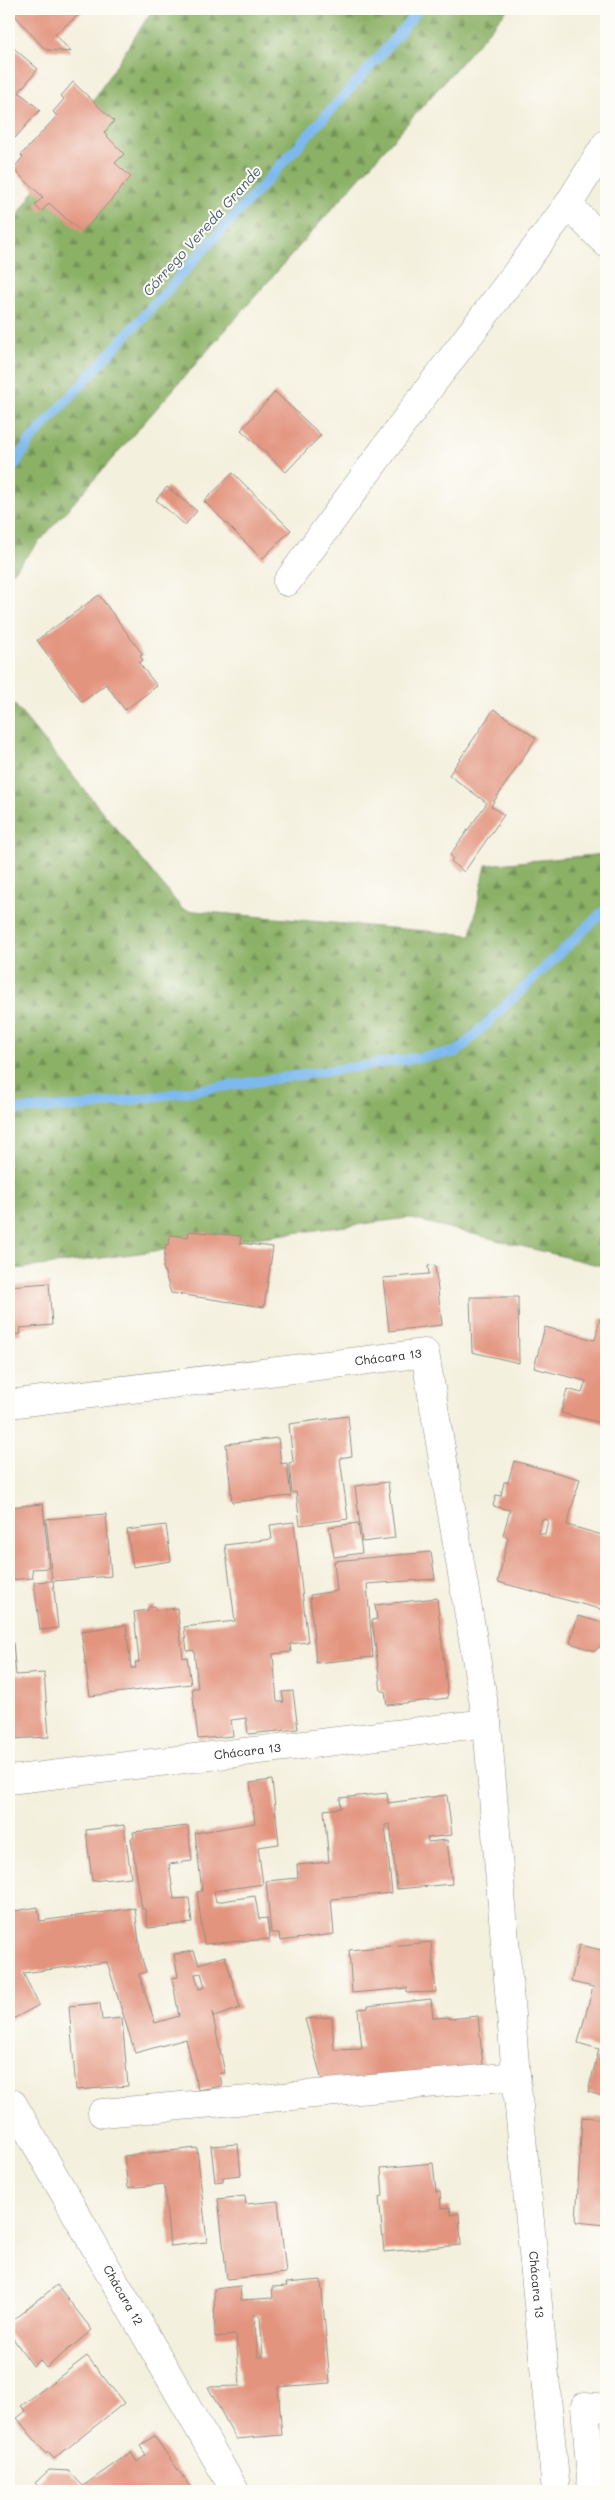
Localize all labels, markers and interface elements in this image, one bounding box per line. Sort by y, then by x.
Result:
water label: Córrego Vereda Grande [138,161,265,300]
street label: Chácara 13 [354,1344,422,1369]
street label: Chácara 13 [213,1739,281,1763]
street label: Chácara 13 [526,2250,548,2319]
street label: Chácara 12 [100,2262,147,2328]

